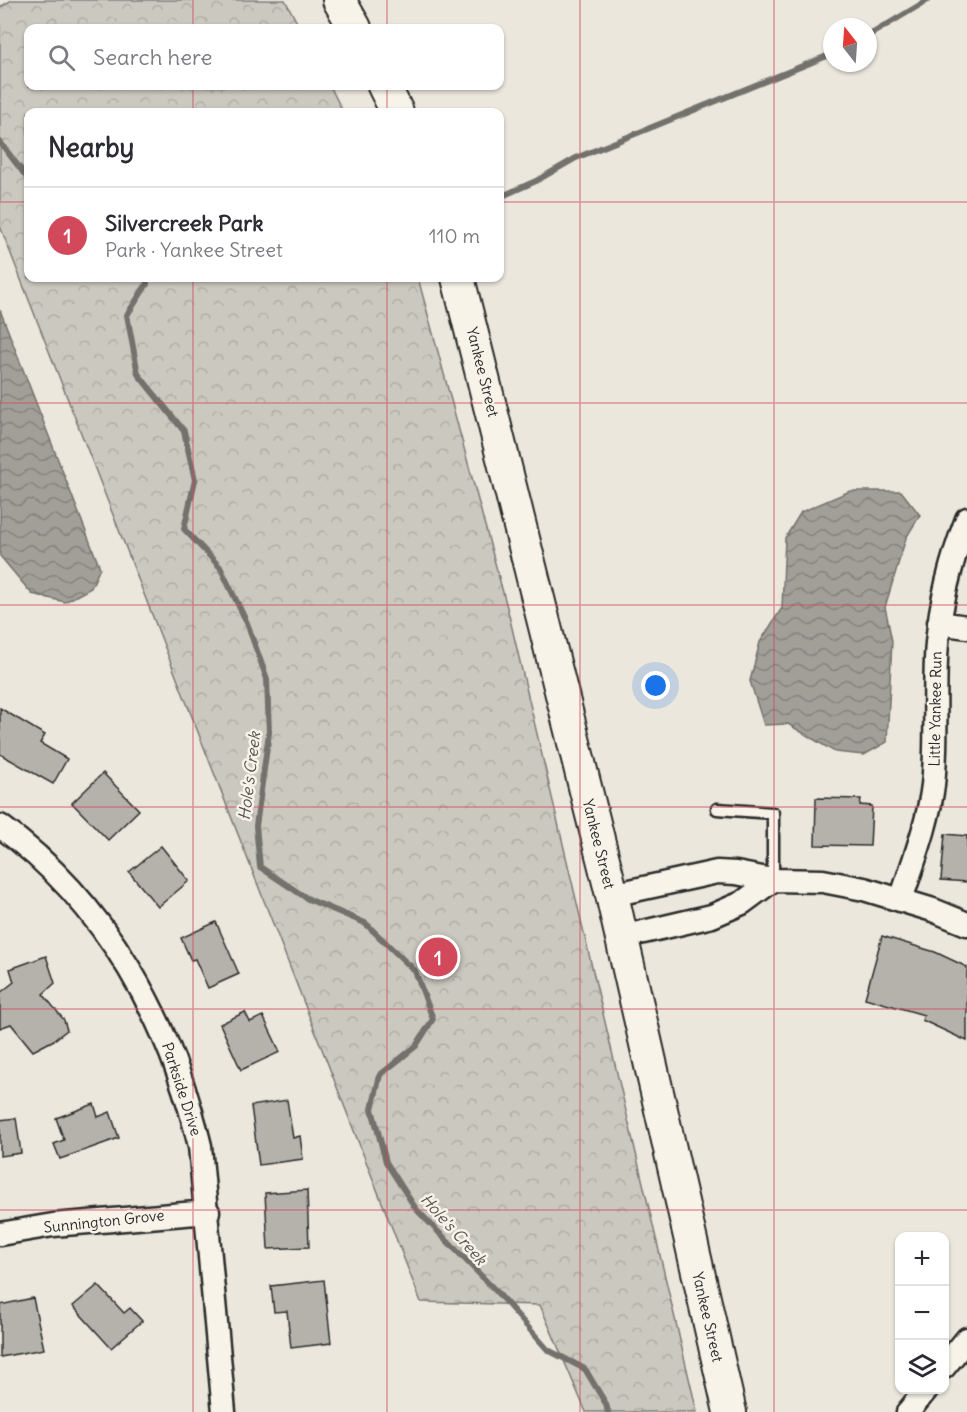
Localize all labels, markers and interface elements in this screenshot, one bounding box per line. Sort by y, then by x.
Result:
north arrow [823,18,877,72]
search box [24,24,504,90]
icon: search [45,41,78,74]
text: Search here [93,43,212,71]
text: Nearby [48,131,134,164]
text: Silvercreek Park [105,209,264,237]
text: 1 [64,223,71,248]
text: 110 m [429,223,480,248]
text: Park · Yankee Street [105,237,283,262]
street label: Yankee Street [463,325,503,419]
street label: Little Yankee Run [924,651,946,767]
your location [641,671,670,700]
water label: Hole's Creek [234,729,265,821]
street label: Yankee Street [579,797,619,891]
pin: 1 [418,934,458,980]
street label: Parkside Drive [158,1040,206,1138]
water label: Hole's Creek [417,1189,492,1270]
street label: Sunnington Grove [43,1205,165,1237]
map controls [895,1232,949,1394]
button: + [895,1232,949,1286]
street label: Yankee Street [688,1270,728,1364]
button: − [895,1286,949,1340]
button: layers [895,1340,949,1394]

